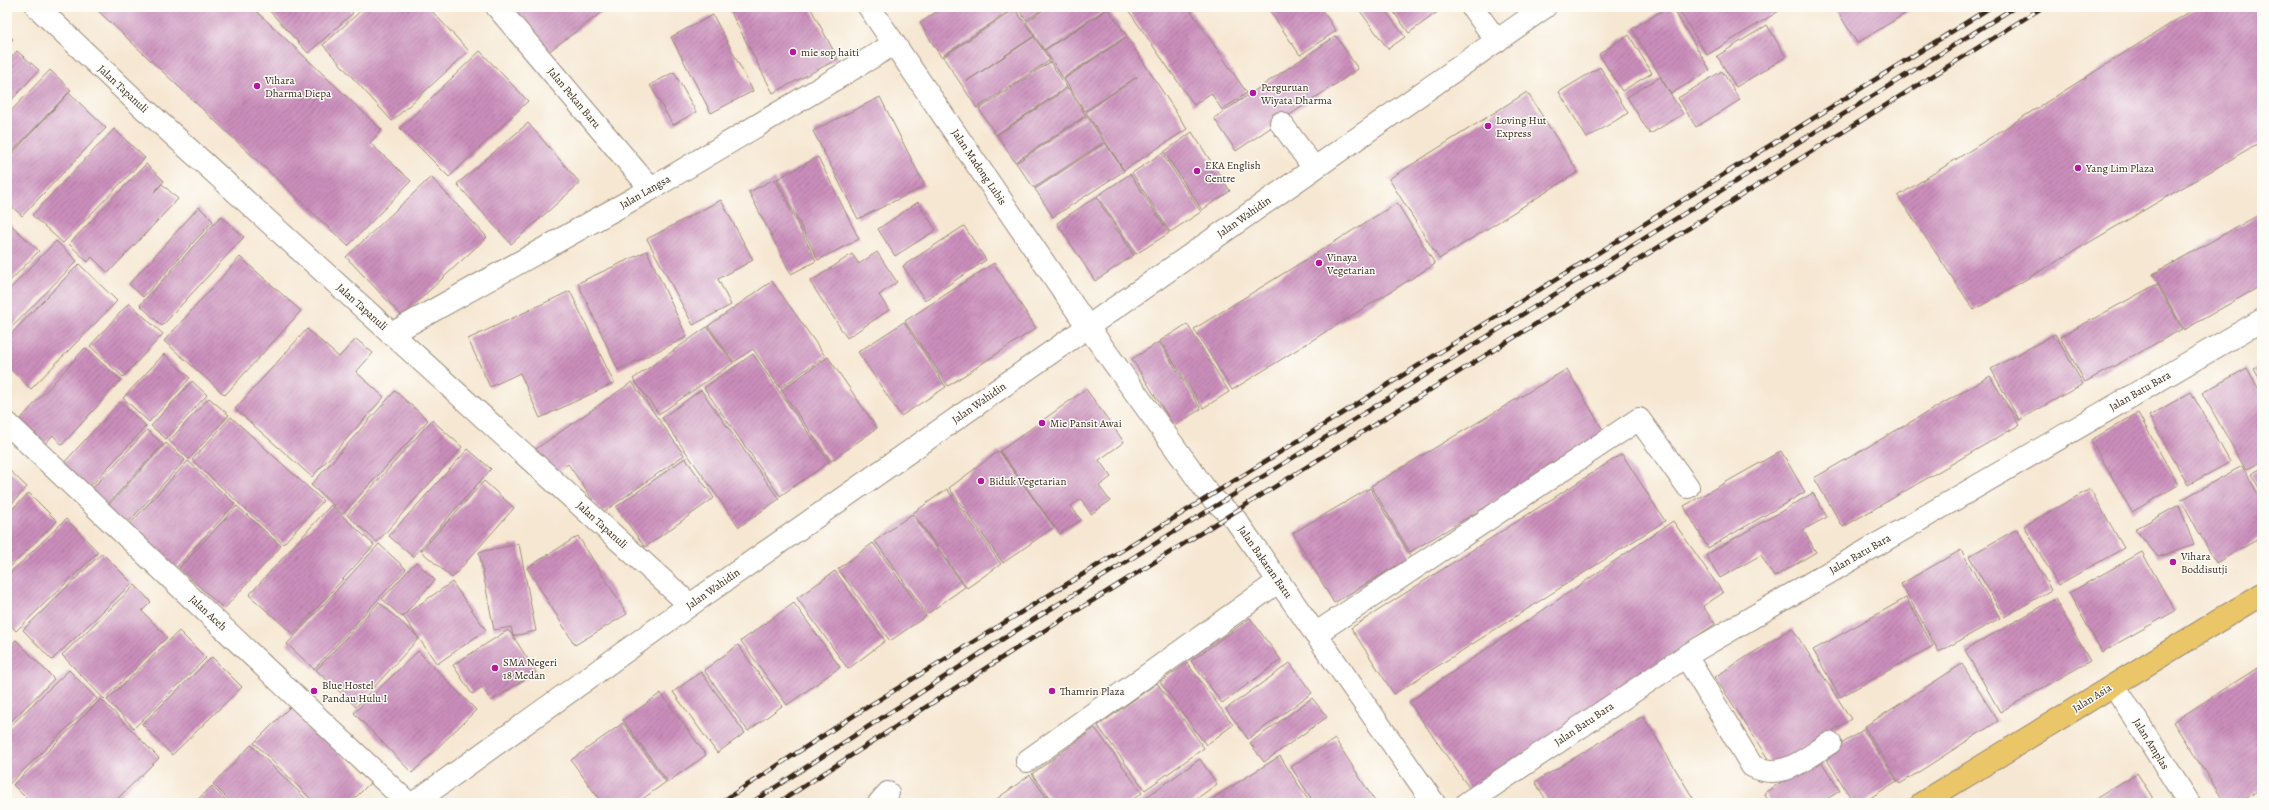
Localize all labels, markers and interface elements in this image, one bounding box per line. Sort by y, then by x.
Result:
place label: mie sop haiti [801,45,859,60]
marker: mie sop haiti [788,47,798,57]
street label: Jalan Tapanuli [95,62,151,116]
street label: Jalan Pekan Baru [544,64,604,132]
place label: Vihara Dharma Diepa [264,73,332,101]
place label: Perguruan Wiyata Dharma [1260,80,1333,108]
marker: Vihara Dharma Diepa [252,81,262,91]
marker: Perguruan Wiyata Dharma [1248,88,1258,98]
place label: Loving Hut Express [1496,113,1547,141]
marker: Loving Hut Express [1483,121,1493,131]
street label: Jalan Madong Lubis [948,126,1010,208]
place label: EKA English Centre [1205,158,1261,186]
place label: Yang Lim Plaza [2085,161,2155,176]
marker: Yang Lim Plaza [2073,163,2083,173]
marker: EKA English Centre [1192,166,1202,176]
street label: Jalan Langsa [617,171,674,213]
street label: Jalan Wahidin [1214,193,1274,241]
place label: Vinaya Vegetarian [1326,250,1375,278]
marker: Vinaya Vegetarian [1314,258,1324,268]
street label: Jalan Tapanuli [333,280,391,334]
street label: Jalan Batu Bara [2106,367,2174,415]
street label: Jalan Wahidin [949,379,1009,427]
place label: Mie Pansit Awai [1050,416,1122,431]
marker: Mie Pansit Awai [1037,418,1047,428]
place label: Biduk Vegetarian [989,474,1066,489]
marker: Biduk Vegetarian [976,476,986,486]
street label: Jalan Tapanuli [573,498,631,552]
street label: Jalan Bakaran Batu [1234,523,1296,601]
street label: Jalan Batu Bara [1826,530,1894,578]
place label: Vihara Boddisutji [2180,549,2228,577]
marker: Vihara Boddisutji [2168,557,2178,567]
street label: Jalan Wahidin [683,565,743,613]
street label: Jalan Aceh [186,592,230,634]
place label: SMA Negeri 18 Medan [503,655,557,683]
marker: SMA Negeri 18 Medan [490,663,500,673]
place label: Blue Hostel Pandau Hulu I [322,678,387,706]
street label: Jalan Asia [2070,680,2115,716]
place label: Thamrin Plaza [1060,684,1126,699]
marker: Blue Hostel Pandau Hulu I [309,686,319,696]
marker: Thamrin Plaza [1047,686,1057,696]
street label: Jalan Batu Bara [1551,698,1617,749]
street label: Jalan Amplas [2129,716,2173,772]

